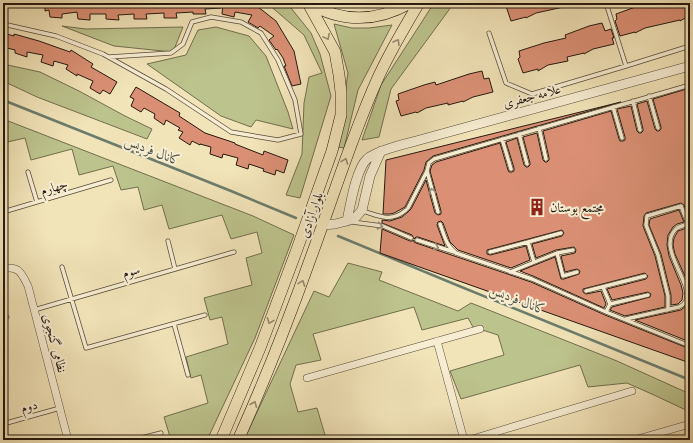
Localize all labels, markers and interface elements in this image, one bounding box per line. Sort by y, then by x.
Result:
one-way arrow [322,33,329,41]
one-way arrow [392,39,399,46]
street label: علامه جعفری [501,80,563,112]
water label: کانال فردیس [122,130,184,170]
one-way arrow [341,157,349,164]
street label: چهارم [38,175,71,202]
one-way arrow [429,188,437,194]
street label: بلوار آزادی [295,190,327,240]
building icon: مجتمع بوستان [527,197,547,217]
place label: مجتمع بوستان [550,199,604,220]
one-way arrow [377,222,383,230]
one-way arrow [433,242,440,250]
street label: سوم [120,260,143,285]
water label: کانال فردیس [487,279,549,319]
one-way arrow [297,280,305,287]
street label: نظامی گنجوی [39,312,71,374]
one-way arrow [266,317,275,324]
street label: دوم [19,396,40,419]
one-way arrow [249,401,257,409]

